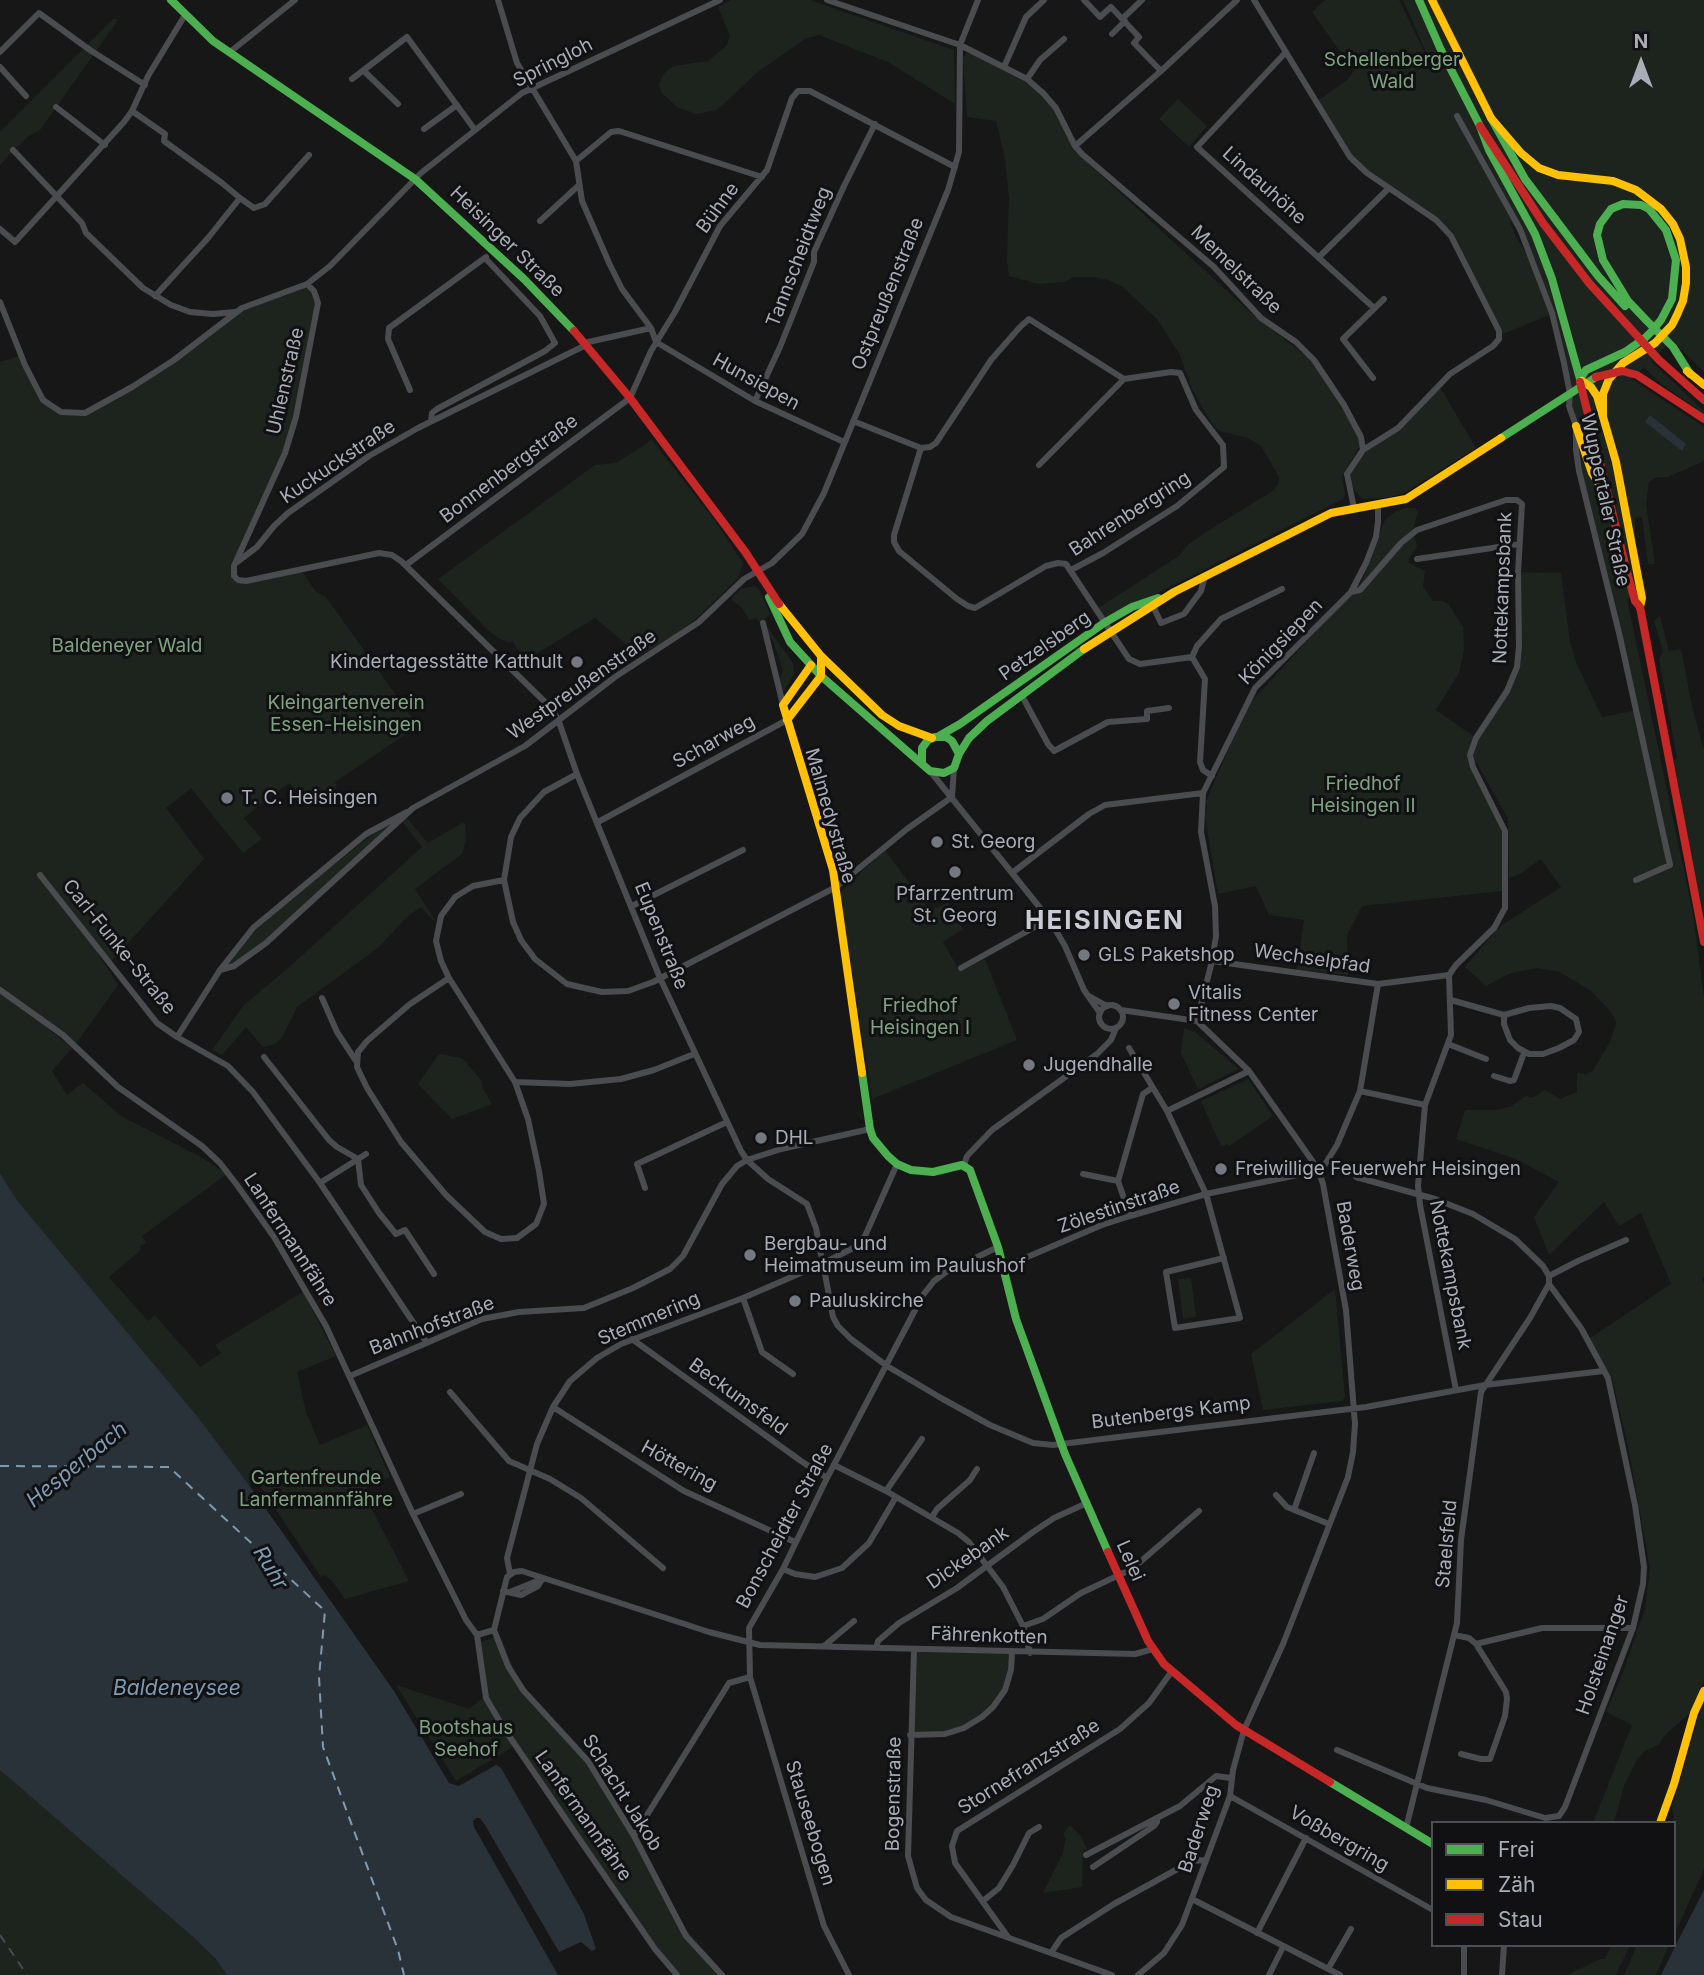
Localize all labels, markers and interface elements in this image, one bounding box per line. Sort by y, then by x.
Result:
north arrow [1606,28,1676,98]
text: N [1634,30,1648,53]
street label: Springloh [510,33,596,93]
park label: Schellenberger Wald [1324,49,1460,93]
street label: Lindauhöhe [1217,142,1311,230]
street label: Bühne [692,178,744,238]
street label: Heisinger Straße [445,182,569,302]
street label: Tannscheidtweg [762,184,836,330]
street label: Ostpreußenstraße [847,214,929,374]
street label: Memelstraße [1186,221,1286,319]
street label: Uhlenstraße [263,325,309,437]
street label: Hunsiepen [708,349,804,415]
street label: Bonnenbergstraße [436,410,582,528]
street label: Wuppertaler Straße [1576,412,1634,588]
street label: Kuckuckstraße [276,415,400,509]
street label: Bahrenbergring [1065,466,1195,562]
street label: Nottekampsbank [1489,512,1517,664]
street label: Königsiepen [1234,594,1328,690]
street label: Petzelsberg [995,606,1095,686]
street label: Westpreußenstraße [503,625,661,745]
park label: Baldeneyer Wald [52,635,202,657]
place label: Kindertagesstätte Katthult [330,651,563,673]
marker: Kindertagesstätte Katthult [569,654,585,670]
park label: Kleingartenverein Essen-Heisingen [267,692,425,736]
street label: Scharweg [669,710,759,774]
street label: Malmedystraße [800,746,860,886]
park label: Friedhof Heisingen II [1310,773,1416,817]
place label: T. C. Heisingen [241,787,378,809]
marker: T. C. Heisingen [219,790,235,806]
place label: St. Georg [951,831,1035,853]
marker: St. Georg [929,834,945,850]
marker: Pfarrzentrum St. Georg [947,864,963,880]
street label: Carl-Funke-Straße [58,875,180,1019]
street label: Eupenstraße [629,879,693,993]
place label: Pfarrzentrum St. Georg [896,883,1014,927]
district label: HEISINGEN [1026,905,1184,937]
street label: Wechselpfad [1252,940,1372,978]
place label: GLS Paketshop [1098,944,1235,966]
marker: GLS Paketshop [1076,947,1092,963]
place label: Vitalis Fitness Center [1188,982,1318,1026]
park label: Friedhof Heisingen I [870,995,970,1039]
marker: Vitalis Fitness Center [1166,996,1182,1012]
place label: Jugendhalle [1043,1054,1153,1076]
marker: Jugendhalle [1021,1057,1037,1073]
place label: DHL [775,1127,814,1149]
marker: DHL [753,1130,769,1146]
place label: Freiwillige Feuerwehr Heisingen [1235,1158,1521,1180]
marker: Freiwillige Feuerwehr Heisingen [1213,1161,1229,1177]
street label: Lanfermannfähre [239,1169,341,1311]
street label: Zölestinstraße [1055,1175,1183,1239]
street label: Nottekampsbank [1424,1198,1476,1352]
street label: Baderweg [1331,1199,1369,1293]
place label: Bergbau- und Heimatmuseum im Paulushof [764,1233,1026,1277]
marker: Bergbau- und Heimatmuseum im Paulushof [742,1247,758,1263]
street label: Stemmering [595,1287,703,1351]
place label: Pauluskirche [809,1290,924,1312]
street label: Bahnhofstraße [366,1292,498,1360]
marker: Pauluskirche [787,1293,803,1309]
street label: Beckumsfeld [684,1354,792,1440]
street label: Butenbergs Kamp [1090,1392,1252,1434]
water label: Hesperbach [22,1417,132,1513]
street label: Höttering [637,1436,721,1496]
street label: Bonscheidter Straße [732,1440,838,1612]
park label: Gartenfreunde Lanfermannfähre [239,1467,393,1511]
street label: Staelsfeld [1432,1499,1462,1589]
street label: Dickebank [923,1522,1013,1594]
street label: Lelei [1111,1537,1149,1585]
water label: Ruhr [247,1542,293,1594]
street label: Holsteinanger [1572,1592,1634,1718]
street label: Fährenkotten [930,1623,1048,1649]
water label: Baldeneysee [113,1676,241,1702]
street label: Stornefranzstraße [954,1714,1104,1820]
park label: Bootshaus Seehof [419,1717,513,1761]
street label: Schacht Jakob [577,1731,667,1855]
street label: Bogenstraße [882,1736,906,1852]
street label: Lanfermannfähre [530,1746,636,1886]
street label: Stauseebogen [780,1758,840,1888]
street label: Baderweg [1174,1782,1224,1876]
street label: Voßbergring [1285,1801,1393,1877]
legend [1431,1821,1676,1947]
text: Frei [1498,1837,1535,1862]
text: Zäh [1498,1872,1535,1897]
text: Stau [1498,1907,1543,1932]

